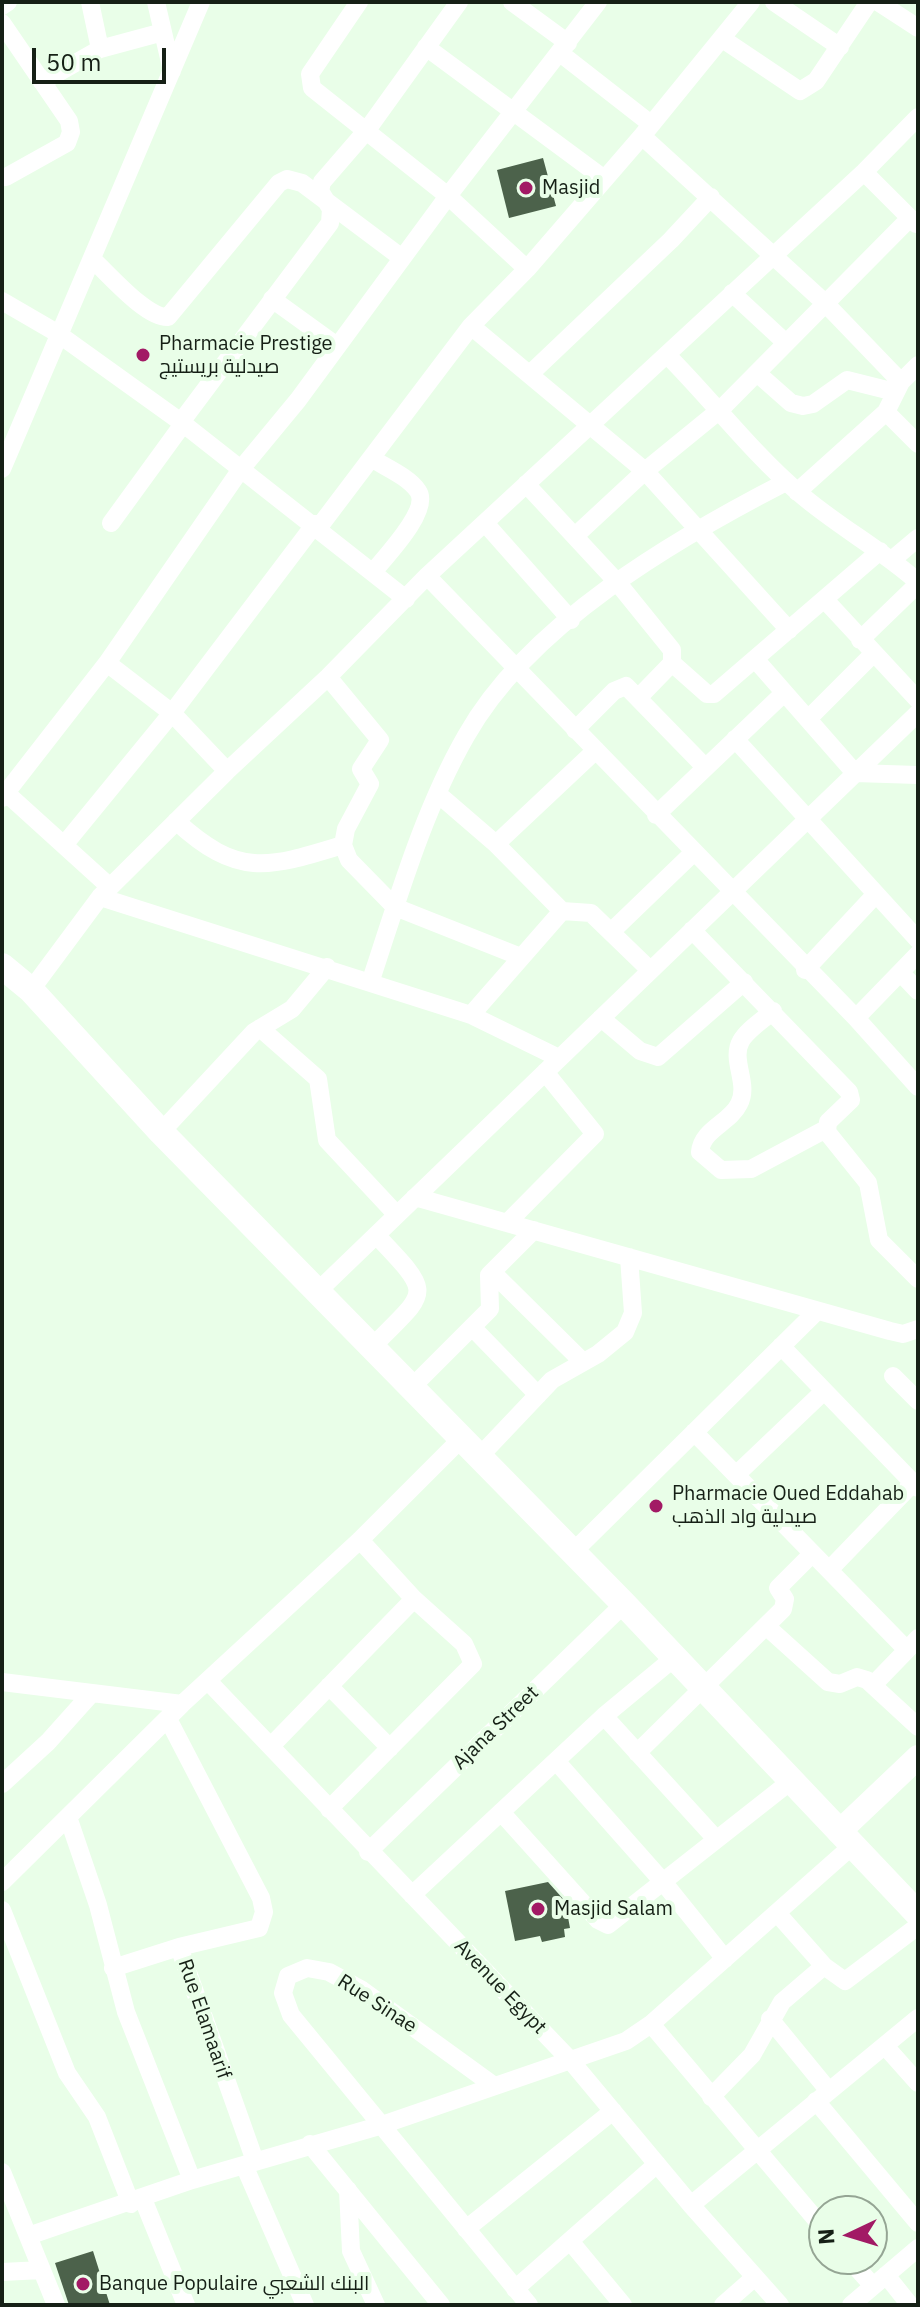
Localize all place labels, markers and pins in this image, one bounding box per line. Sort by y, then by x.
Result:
place label: Masjid [542,176,600,200]
marker: Masjid [517,179,535,197]
place label: Pharmacie Prestige صيدلية بريستيج [159,332,333,379]
marker: Pharmacie Prestige صيدلية بريستيج [134,346,152,364]
place label: Pharmacie Oued Eddahab صيدلية واد الذهب [672,1482,904,1529]
marker: Pharmacie Oued Eddahab صيدلية واد الذهب [647,1497,665,1515]
place label: Masjid Salam [554,1897,673,1921]
marker: Masjid Salam [529,1900,547,1918]
place label: Banque Populaire البنك الشعبي [99,2272,369,2296]
marker: Banque Populaire البنك الشعبي [74,2275,92,2293]

